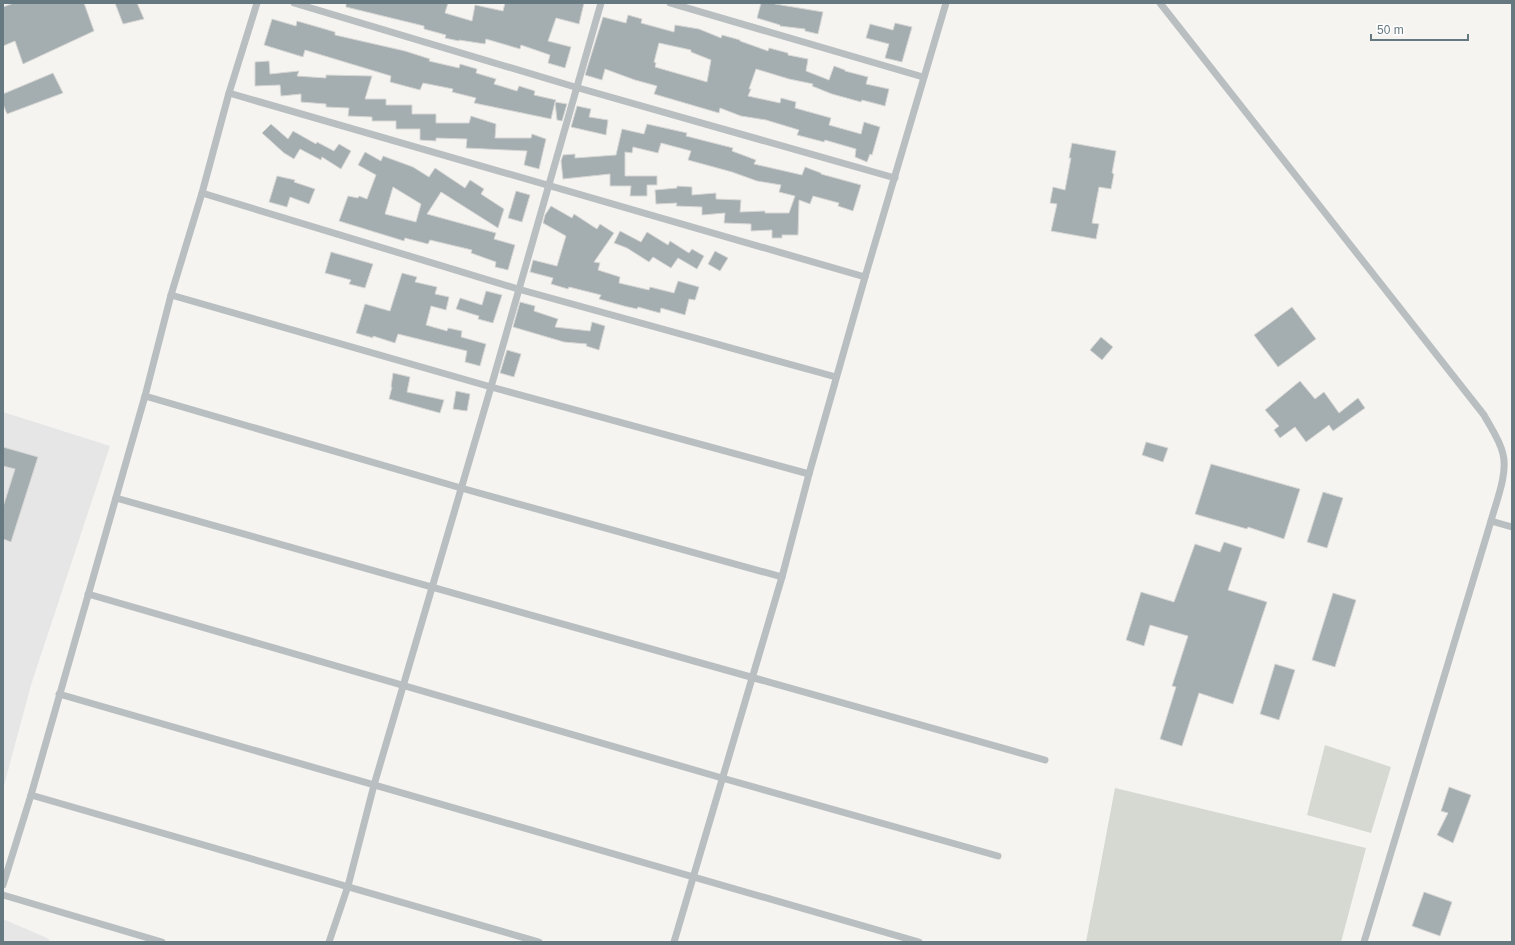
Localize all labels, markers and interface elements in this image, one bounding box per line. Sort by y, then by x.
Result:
scale bar [1371,16,1468,42]
text: 50 m [1377,23,1404,37]

